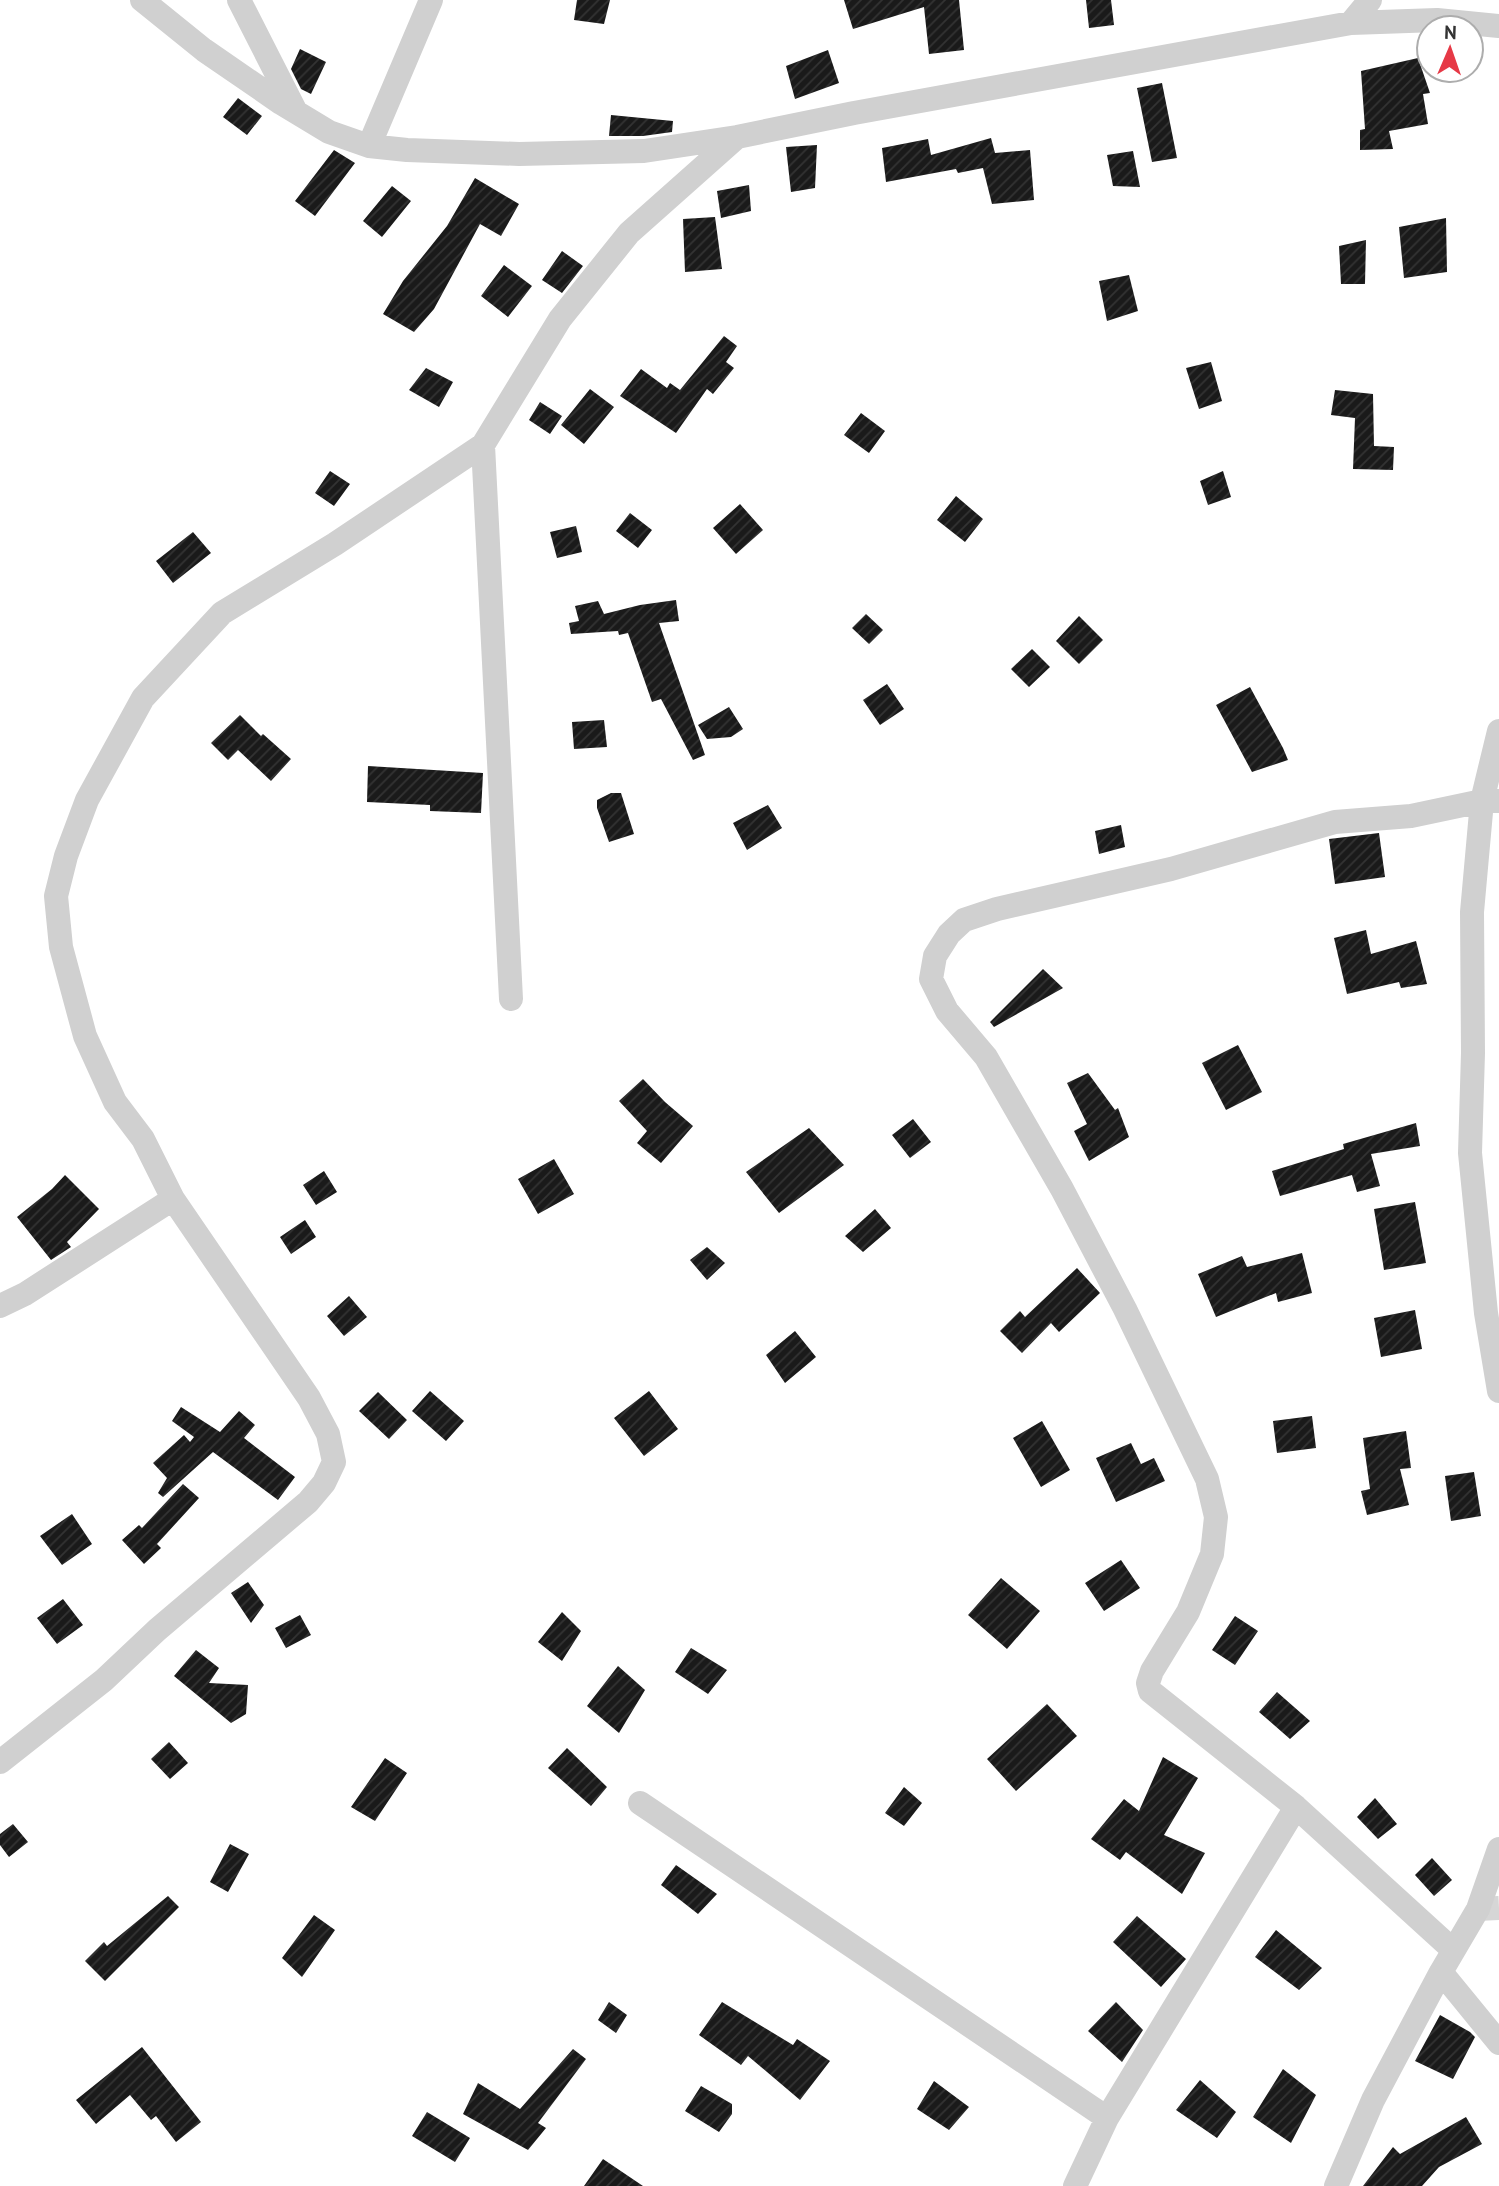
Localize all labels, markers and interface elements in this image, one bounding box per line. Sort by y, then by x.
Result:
north arrow [1415,14,1485,84]
text: N [1444,20,1457,44]

